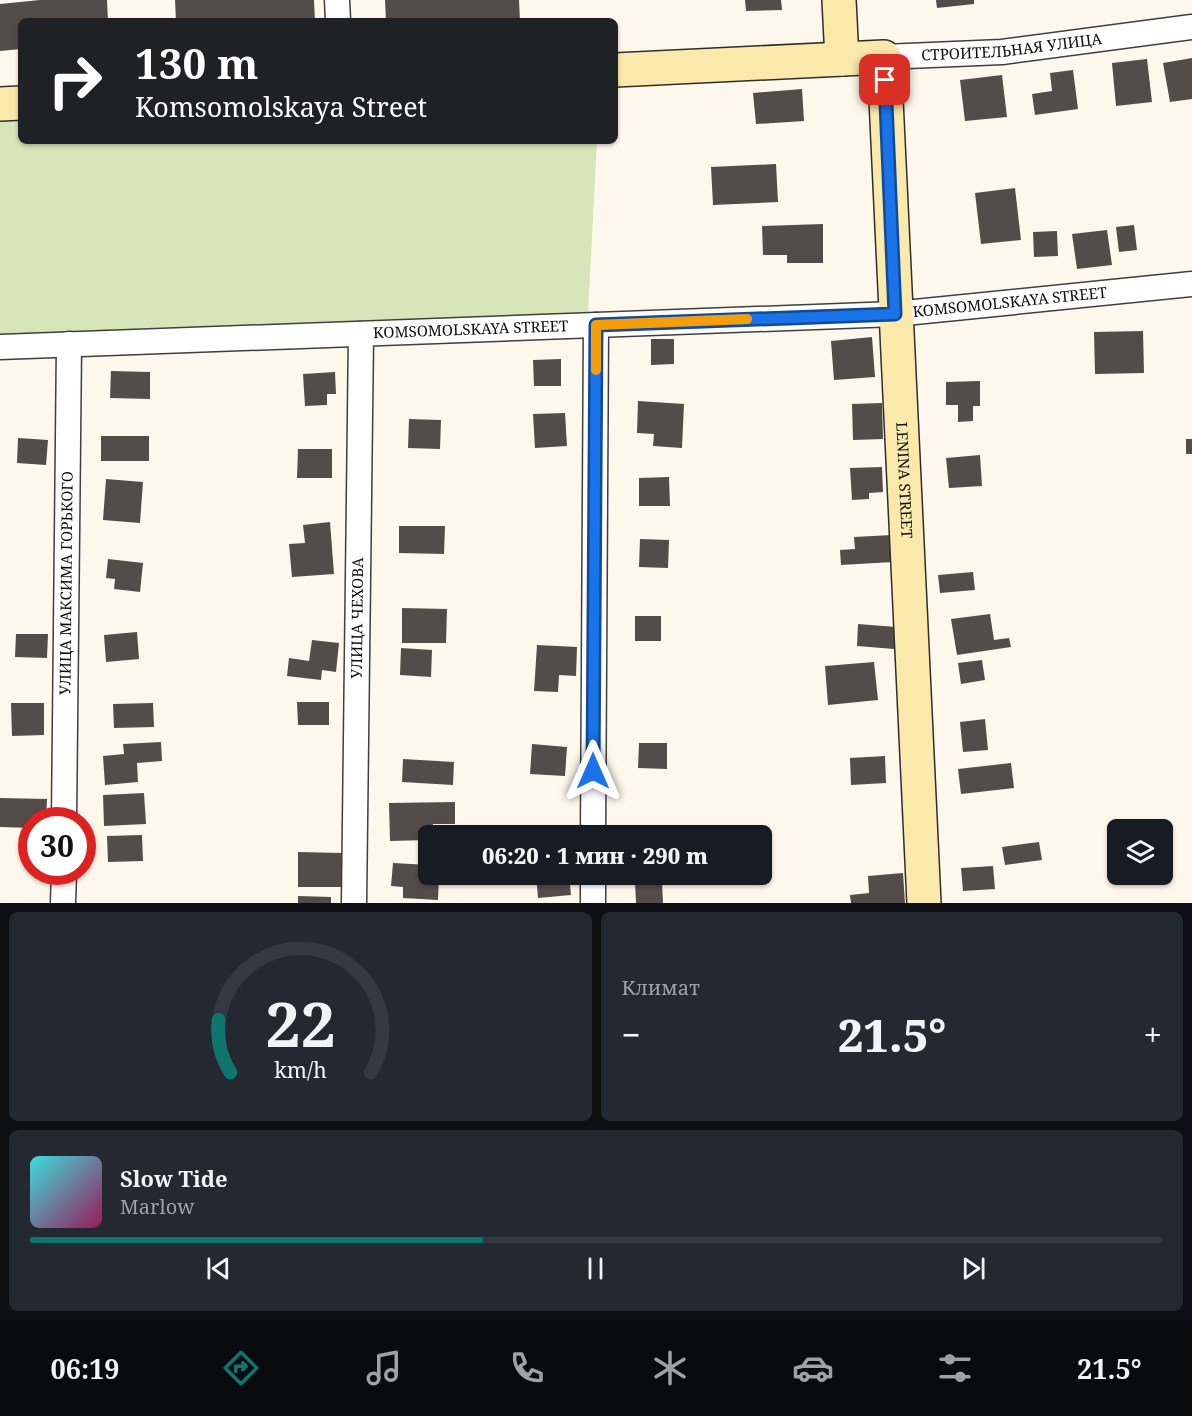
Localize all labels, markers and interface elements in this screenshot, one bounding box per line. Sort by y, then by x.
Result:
street label: СТРОИТЕЛЬНАЯ УЛИЦА [921,28,1103,64]
text: 130 m [135,34,259,91]
icon: right [36,42,114,120]
pin [859,54,910,105]
icon: arrive [868,63,901,96]
text: Komsomolskaya Street [135,88,427,125]
street label: KOMSOMOLSKAYA STREET [912,282,1108,321]
street label: KOMSOMOLSKAYA STREET [373,315,569,342]
street label: LENINA STREET [892,422,918,539]
street label: УЛИЦА МАКСИМА ГОРЬКОГО [54,471,77,695]
street label: УЛИЦА ЧЕХОВА [346,557,367,679]
position arrow [561,739,625,803]
speed limit sign: 30 [18,807,96,885]
map controls [1107,819,1173,885]
button: layers [1107,819,1173,885]
text: 06:20 · 1 мин · 290 m [482,840,708,870]
text: Климат [622,974,700,1001]
text: 22 [265,980,336,1065]
text: 21.5° [838,1004,946,1065]
text: − [622,1012,641,1057]
text: + [1144,1012,1162,1057]
text: km/h [274,1056,327,1085]
text: Slow Tide [120,1163,228,1193]
text: Marlow [120,1193,194,1220]
icon: previous [202,1252,235,1285]
icon: pause [579,1252,612,1285]
icon: next [957,1252,990,1285]
icon: directions [220,1347,262,1389]
icon: music [363,1347,405,1389]
icon: phone [506,1347,548,1389]
icon: climate [649,1347,691,1389]
icon: car [792,1347,834,1389]
icon: filters [934,1347,976,1389]
text: 06:19 [50,1350,120,1387]
text: 21.5° [1077,1350,1142,1387]

